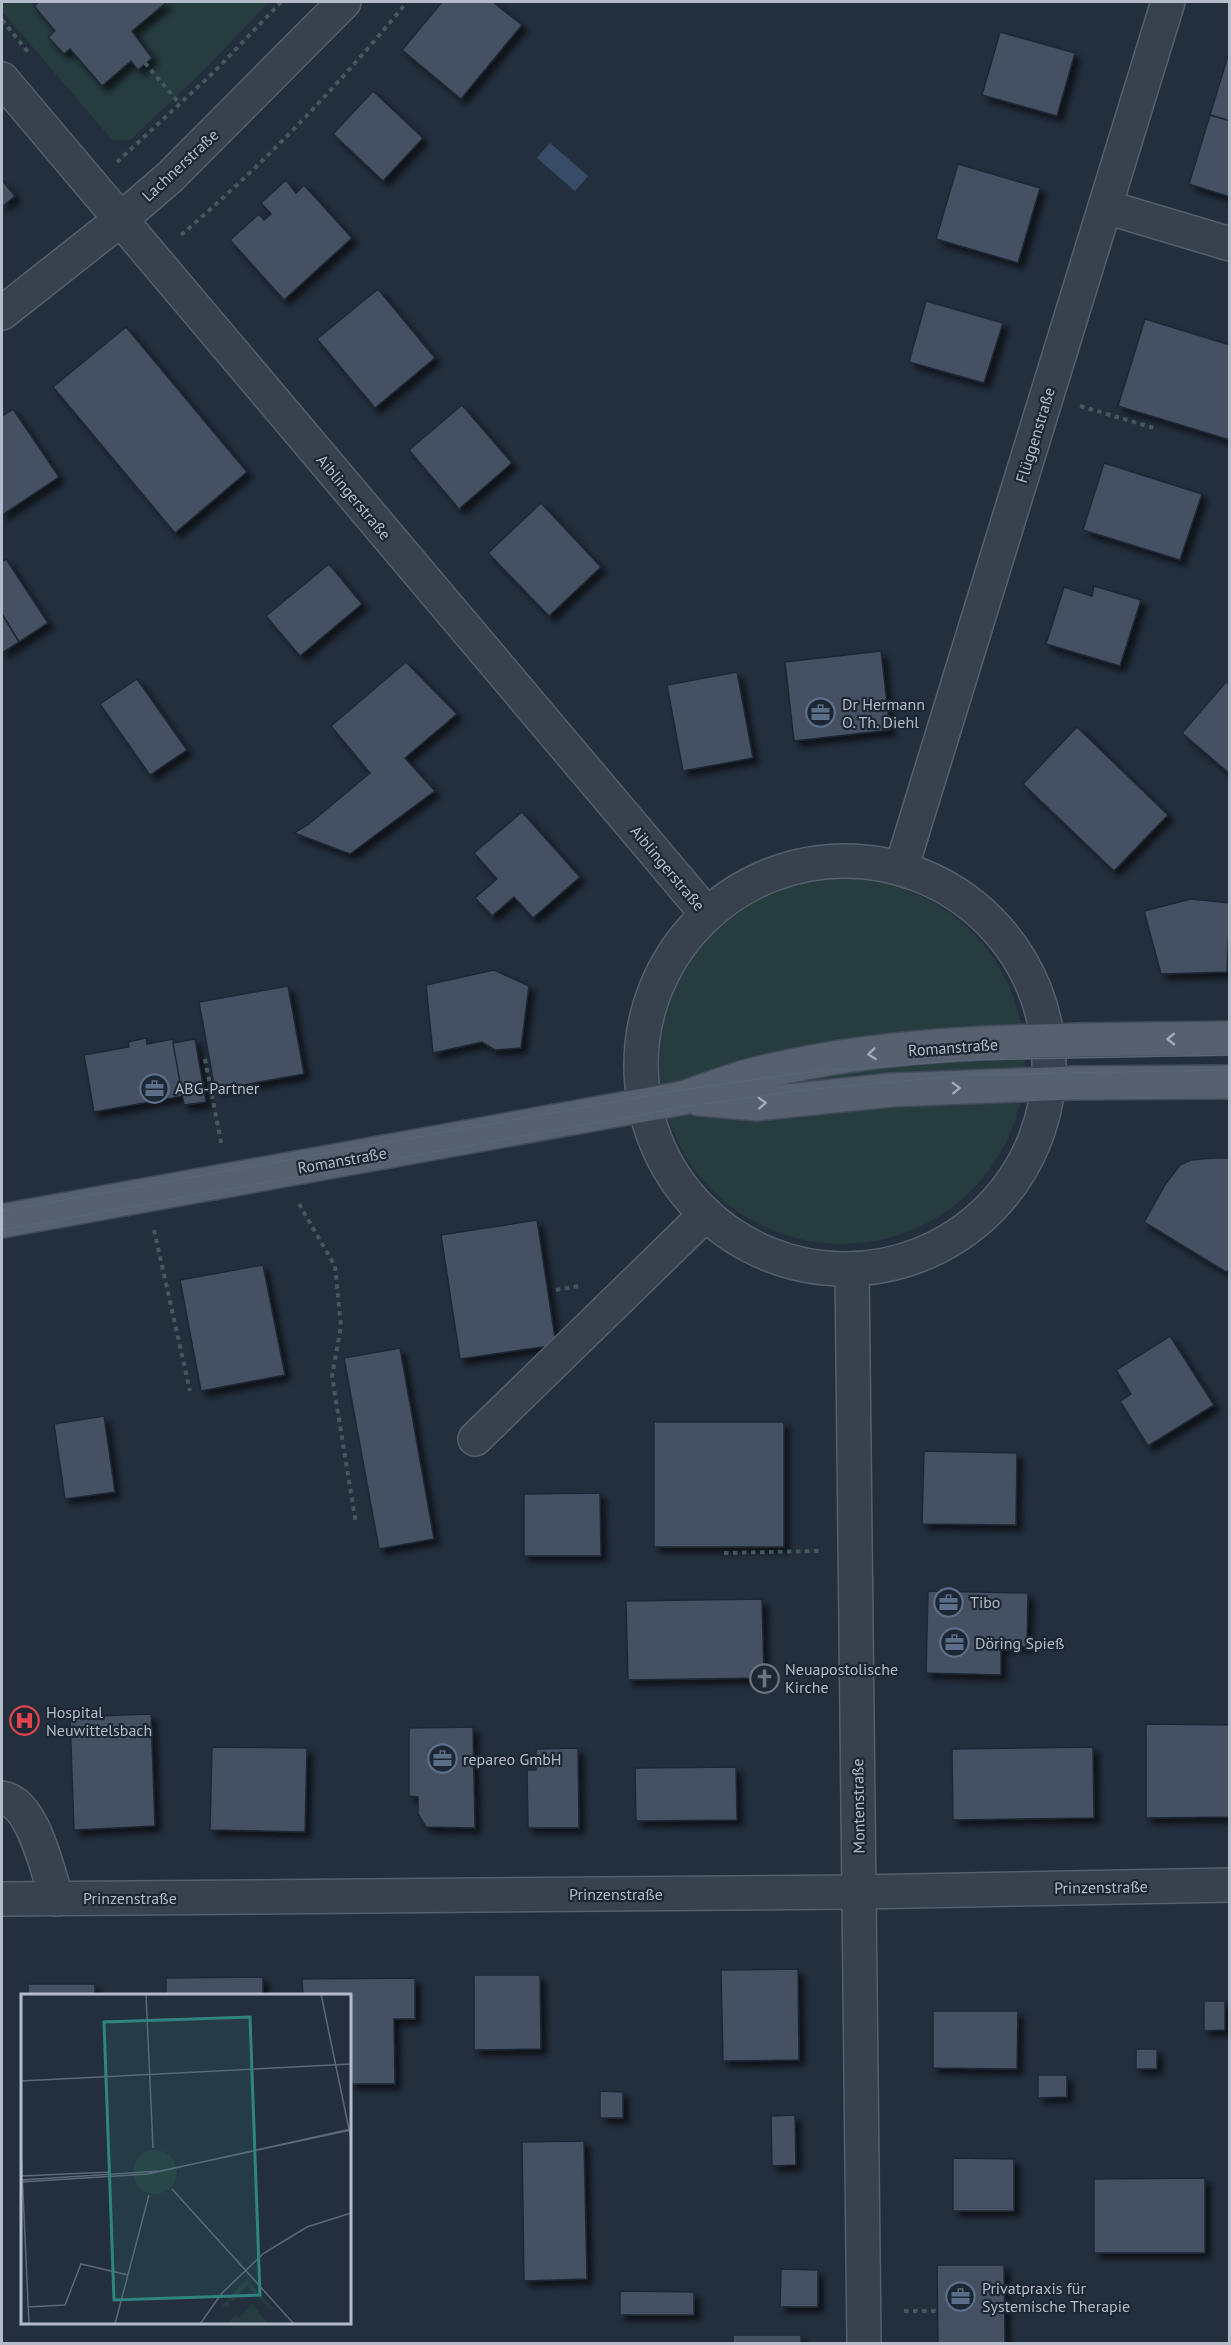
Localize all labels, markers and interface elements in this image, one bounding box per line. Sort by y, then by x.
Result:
street label: Lachnerstraße [138,125,222,205]
street label: Flüggenstraße [1011,385,1059,485]
street label: Aiblingerstraße [312,450,396,544]
place label: Dr Hermann O. Th. Diehl [842,694,925,732]
office icon: Dr Hermann O. Th. Diehl [805,697,837,729]
street label: Aiblingerstraße [626,821,710,915]
one-way arrow [1167,1033,1176,1045]
street label: Romanstraße [907,1034,999,1060]
one-way arrow [867,1047,876,1060]
office icon: ABG-Partner [138,1072,170,1104]
place label: ABG-Partner [175,1078,260,1098]
one-way arrow [952,1081,961,1094]
one-way arrow [757,1096,766,1109]
street label: Romanstraße [296,1142,388,1178]
office icon: Tibo [933,1586,965,1618]
place label: Tibo [970,1592,1000,1612]
office icon: Döring Spieß [938,1627,970,1659]
place label: Döring Spieß [975,1633,1064,1653]
place label: Neuapostolische Kirche [785,1659,898,1697]
church icon: Neuapostolische Kirche [748,1662,780,1694]
place label: Hospital Neuwittelsbach [46,1702,152,1740]
hospital icon: Hospital Neuwittelsbach [9,1705,41,1737]
office icon: repareo GmbH [426,1743,458,1775]
place label: repareo GmbH [463,1749,562,1769]
street label: Montenstraße [847,1758,869,1854]
street label: Prinzenstraße [1054,1876,1148,1898]
street label: Prinzenstraße [569,1884,663,1904]
street label: Prinzenstraße [83,1888,177,1908]
inset map [21,1994,351,2324]
place label: Privatpraxis für Systemische Therapie [982,2278,1130,2316]
office icon: Privatpraxis für Systemische Therapie [945,2281,977,2313]

